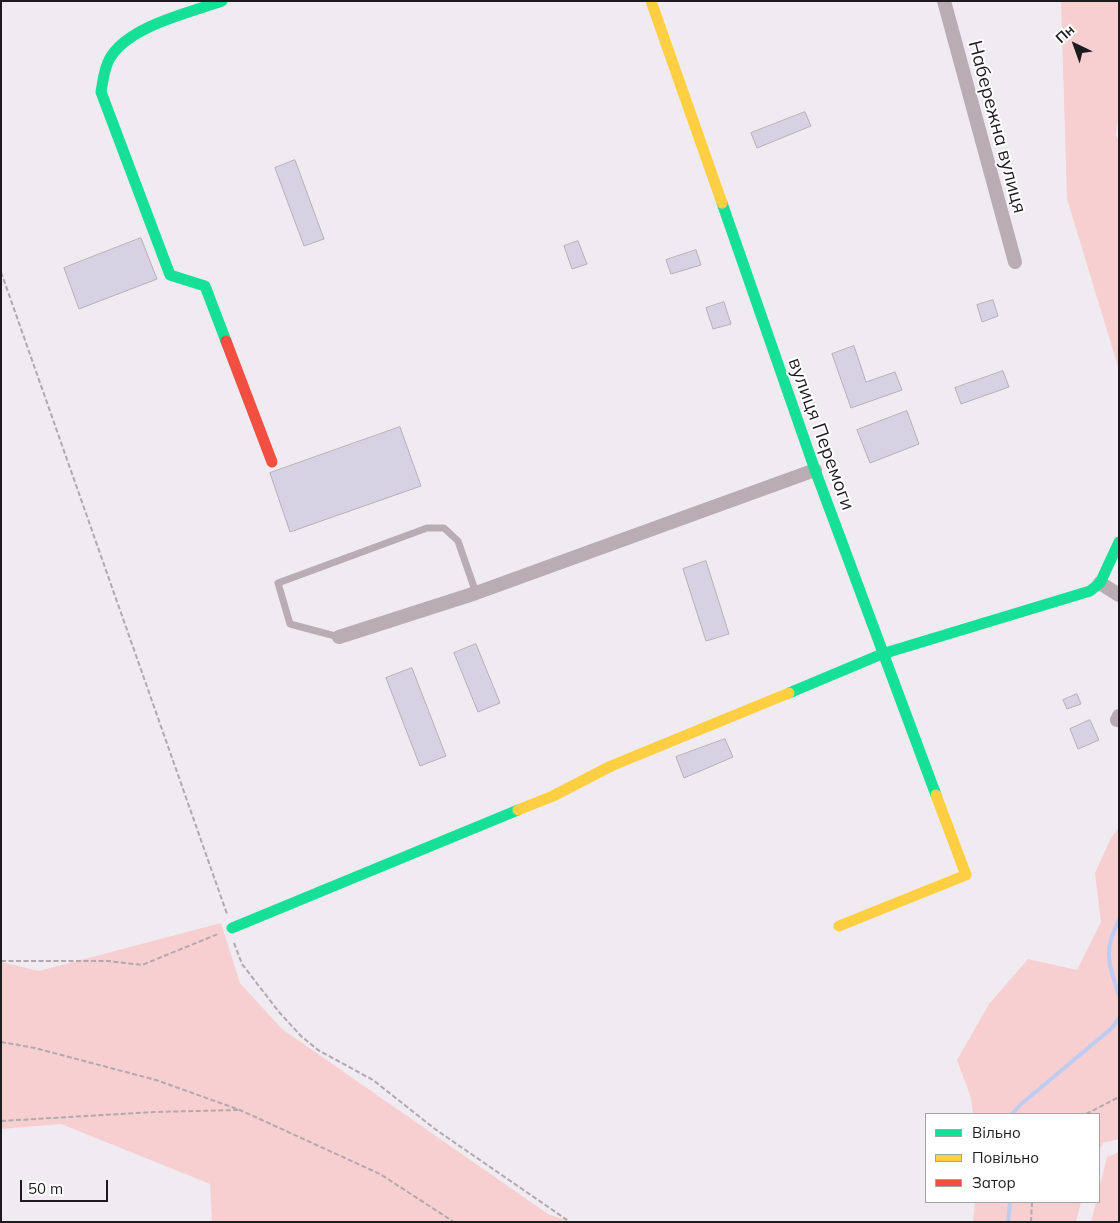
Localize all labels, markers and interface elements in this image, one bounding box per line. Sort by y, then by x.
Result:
north arrow [1050,20,1100,70]
text: Пн [1052,21,1078,47]
street label: Набережна вулиця [963,38,1031,216]
street label: вулиця Перемоги [783,355,859,513]
legend [925,1113,1100,1203]
text: Вільно [972,1123,1021,1142]
text: Повільно [972,1148,1039,1167]
scale bar [22,1170,110,1202]
text: Затор [972,1173,1016,1192]
text: 50 m [28,1179,63,1198]

